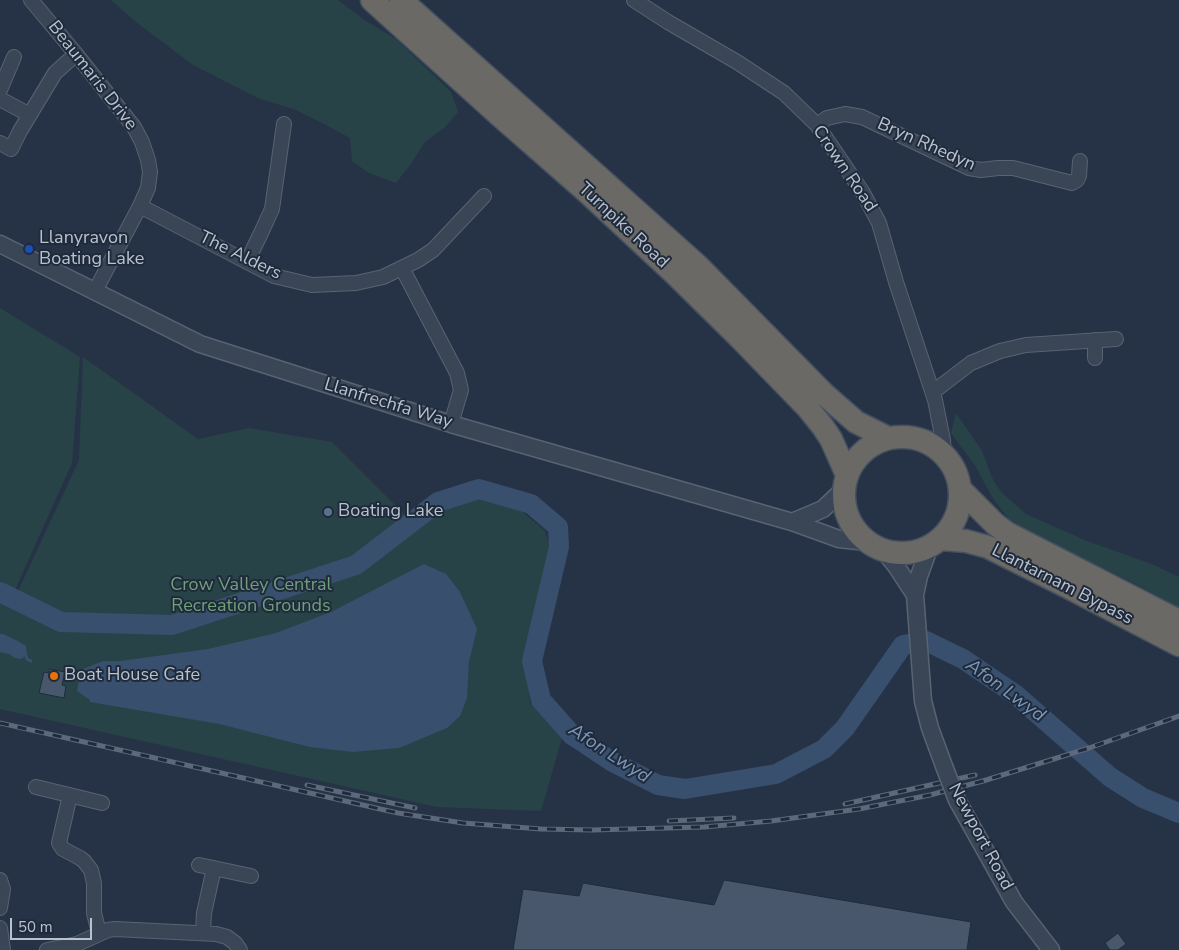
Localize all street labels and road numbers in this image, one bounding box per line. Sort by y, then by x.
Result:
street label: Beaumaris Drive [43,17,141,135]
street label: Bryn Rhedyn [874,114,978,176]
street label: Crown Road [807,121,881,217]
street label: Turnpike Road [573,179,673,273]
street label: The Alders [195,227,285,285]
street label: Llanfrechfa Way [321,374,455,434]
street label: Llantarnam Bypass [988,540,1136,630]
street label: Newport Road [943,780,1017,894]

